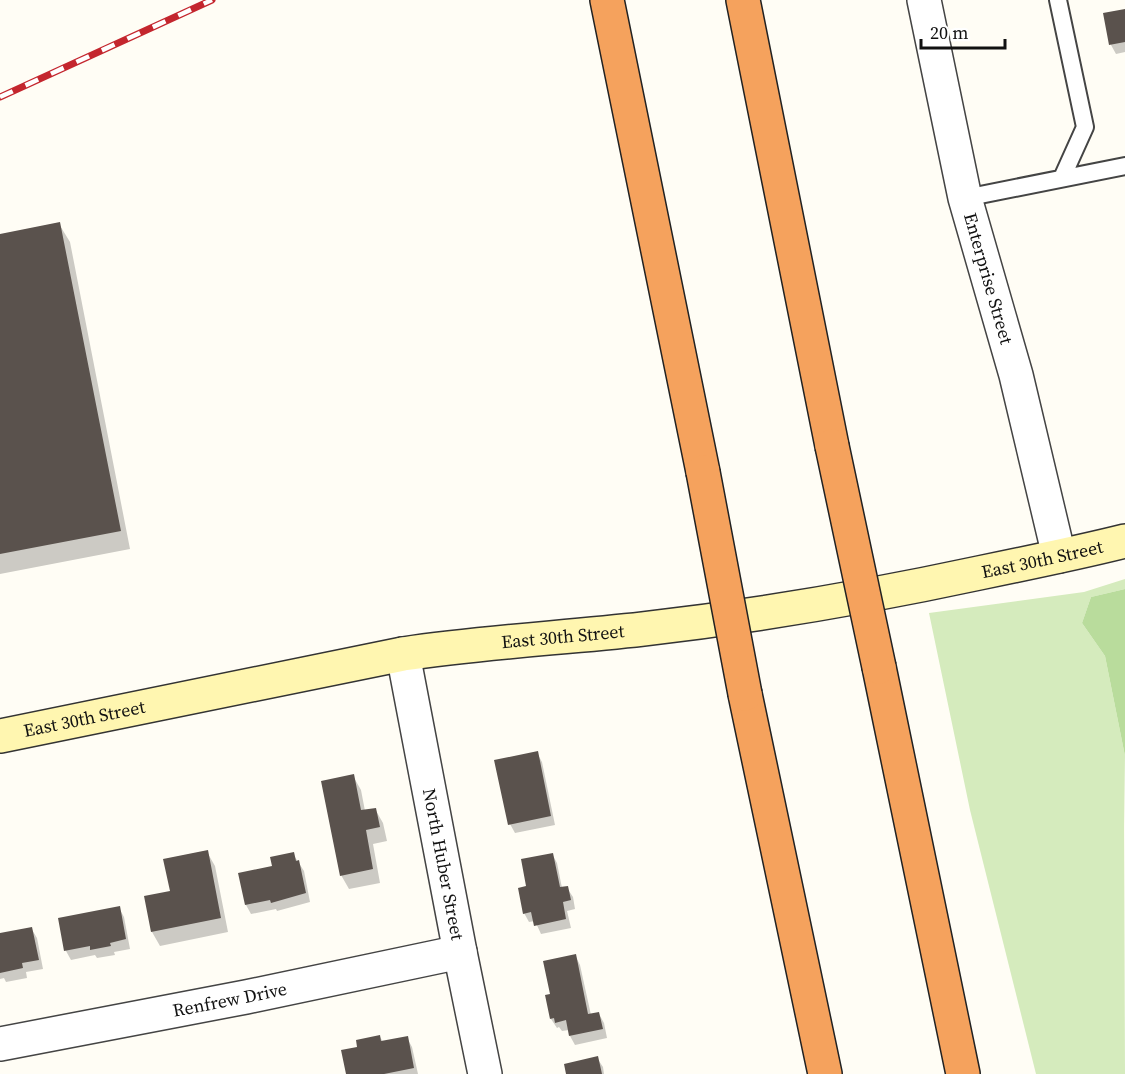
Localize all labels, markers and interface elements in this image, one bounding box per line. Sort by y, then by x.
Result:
scale bar [921,12,1005,50]
text: 20 m [930,20,968,45]
street label: Enterprise Street [958,210,1020,347]
street label: East 30th Street [979,534,1105,584]
street label: East 30th Street [500,618,626,654]
street label: East 30th Street [21,694,147,743]
street label: North Huber Street [417,786,470,942]
street label: Renfrew Drive [170,976,289,1023]

